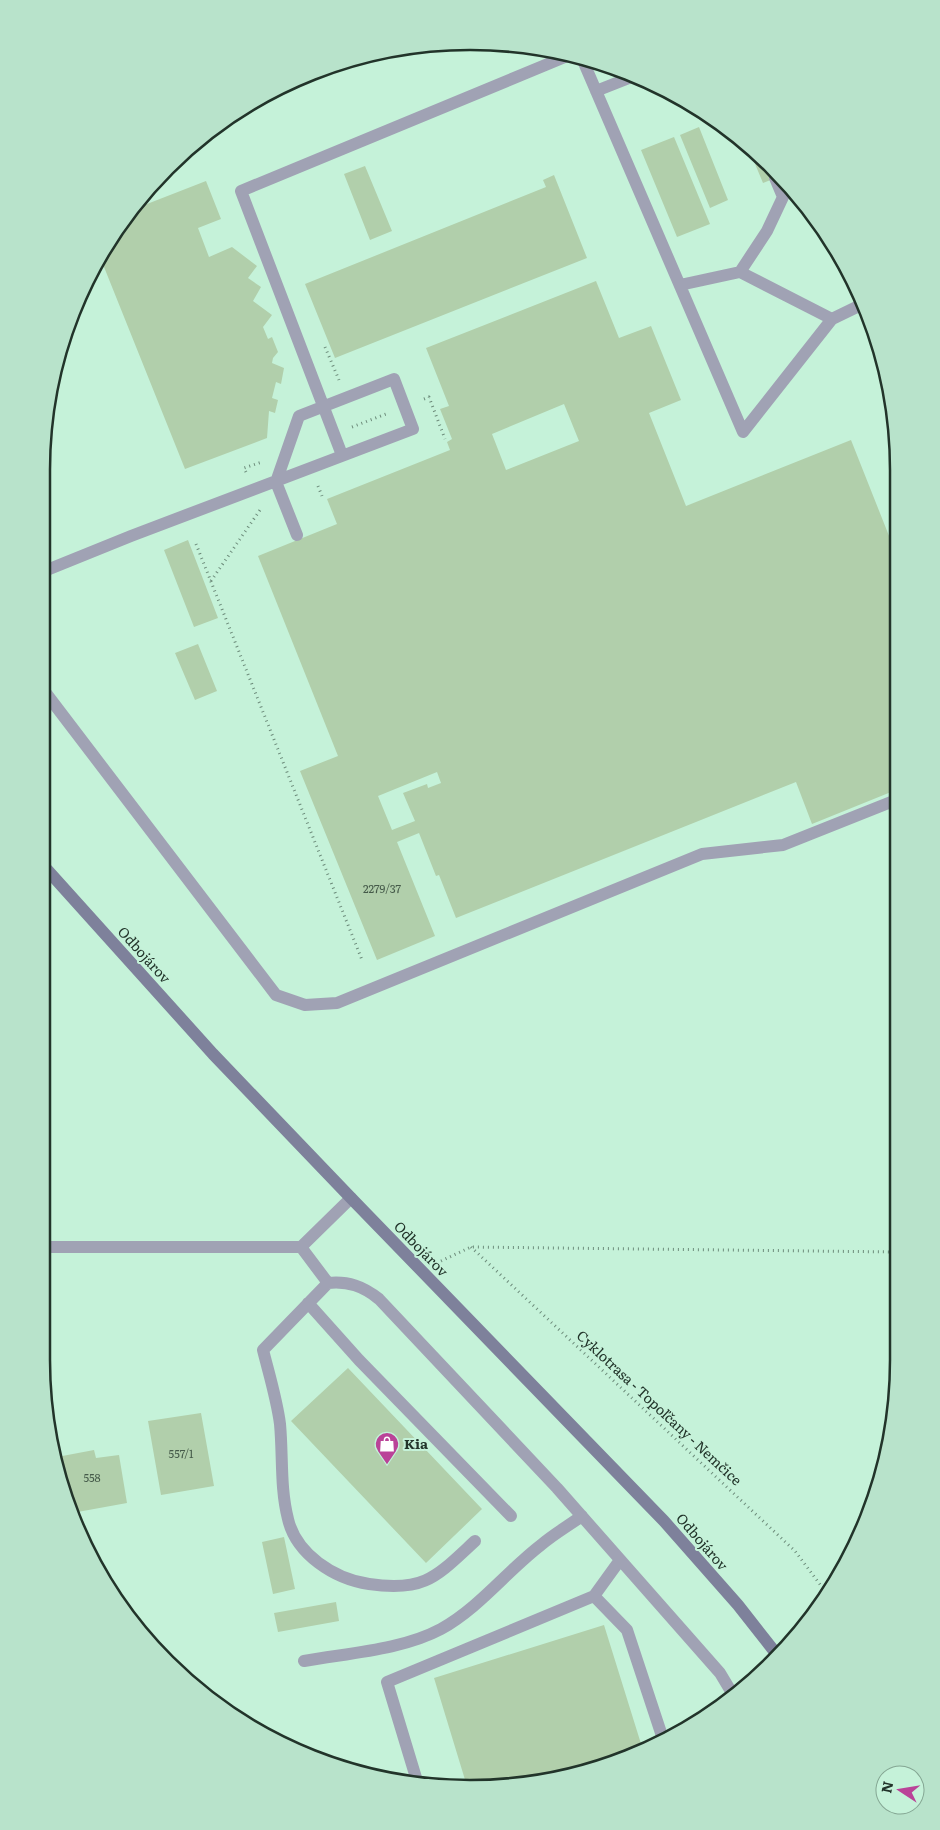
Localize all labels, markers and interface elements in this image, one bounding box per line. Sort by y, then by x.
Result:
house number: 2279/37 [363,880,401,896]
street label: Odbojárov [114,922,176,988]
street label: Odbojárov [390,1216,454,1281]
street label: Cyklotrasa - Topoľčany - Nemčice [573,1325,747,1489]
shop icon: Kia [374,1431,400,1465]
place label: Kia [404,1433,429,1453]
house number: 557/1 [169,1445,194,1461]
house number: 558 [83,1469,101,1485]
street label: Odbojárov [672,1508,734,1575]
north arrow [875,1765,925,1815]
text: N [875,1779,897,1795]

